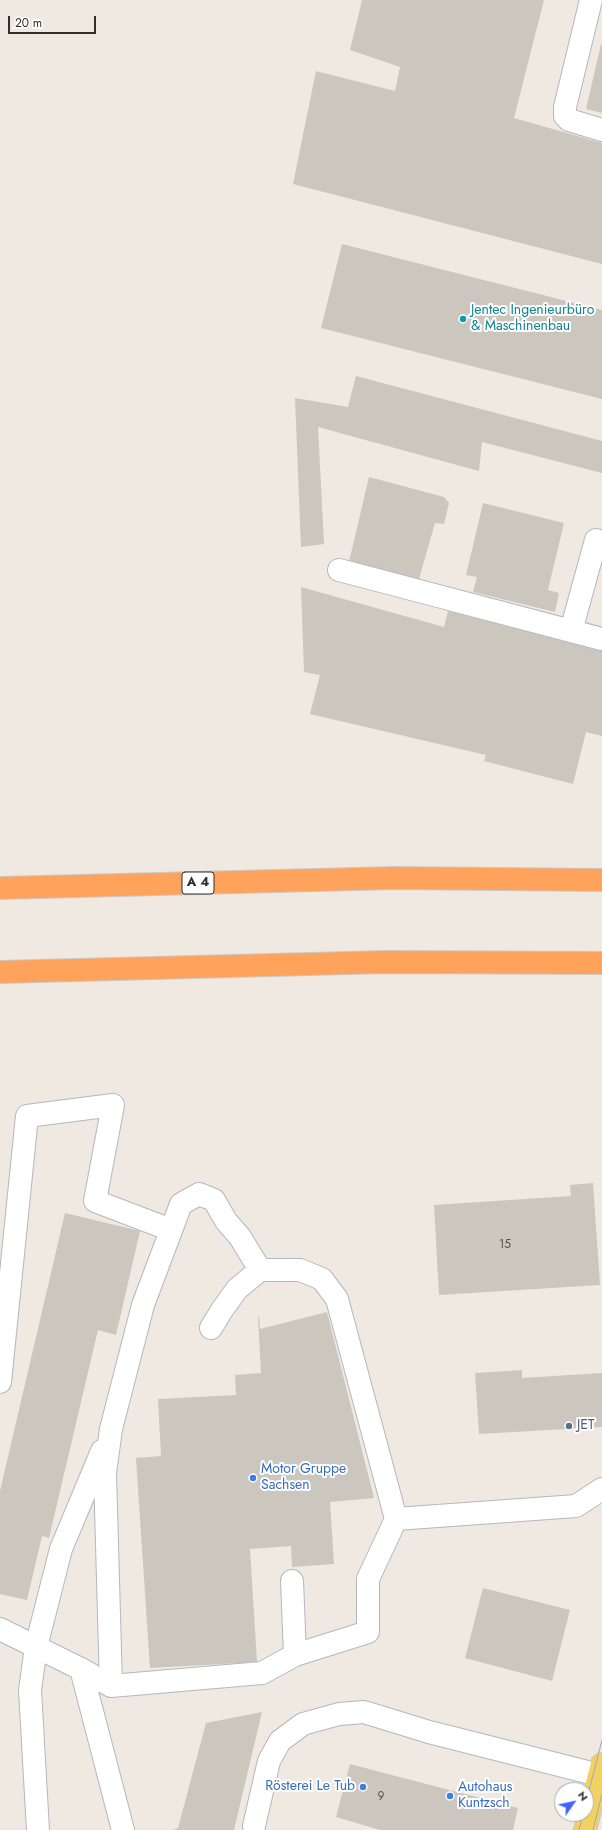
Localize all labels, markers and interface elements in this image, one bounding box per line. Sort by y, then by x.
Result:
scale bar [10,8,98,34]
text: 20 m [15,14,42,32]
place label: Jentec Ingenieurbüro & Maschinenbau [471,303,594,336]
marker: Jentec Ingenieurbüro & Maschinenbau [458,314,468,324]
road number: A 4 [182,872,214,894]
house number: 15 [499,1238,511,1252]
place label: JET [577,1418,595,1434]
marker: JET [564,1421,574,1431]
place label: Motor Gruppe Sachsen [261,1462,346,1494]
marker: Motor Gruppe Sachsen [248,1473,258,1483]
place label: Rösterei Le Tub [265,1779,355,1795]
place label: Autohaus Kuntzsch [458,1780,512,1812]
marker: Rösterei Le Tub [358,1782,368,1792]
north arrow [554,1782,594,1822]
text: N [574,1788,592,1804]
house number: 9 [378,1790,384,1804]
marker: Autohaus Kuntzsch [445,1791,455,1801]

